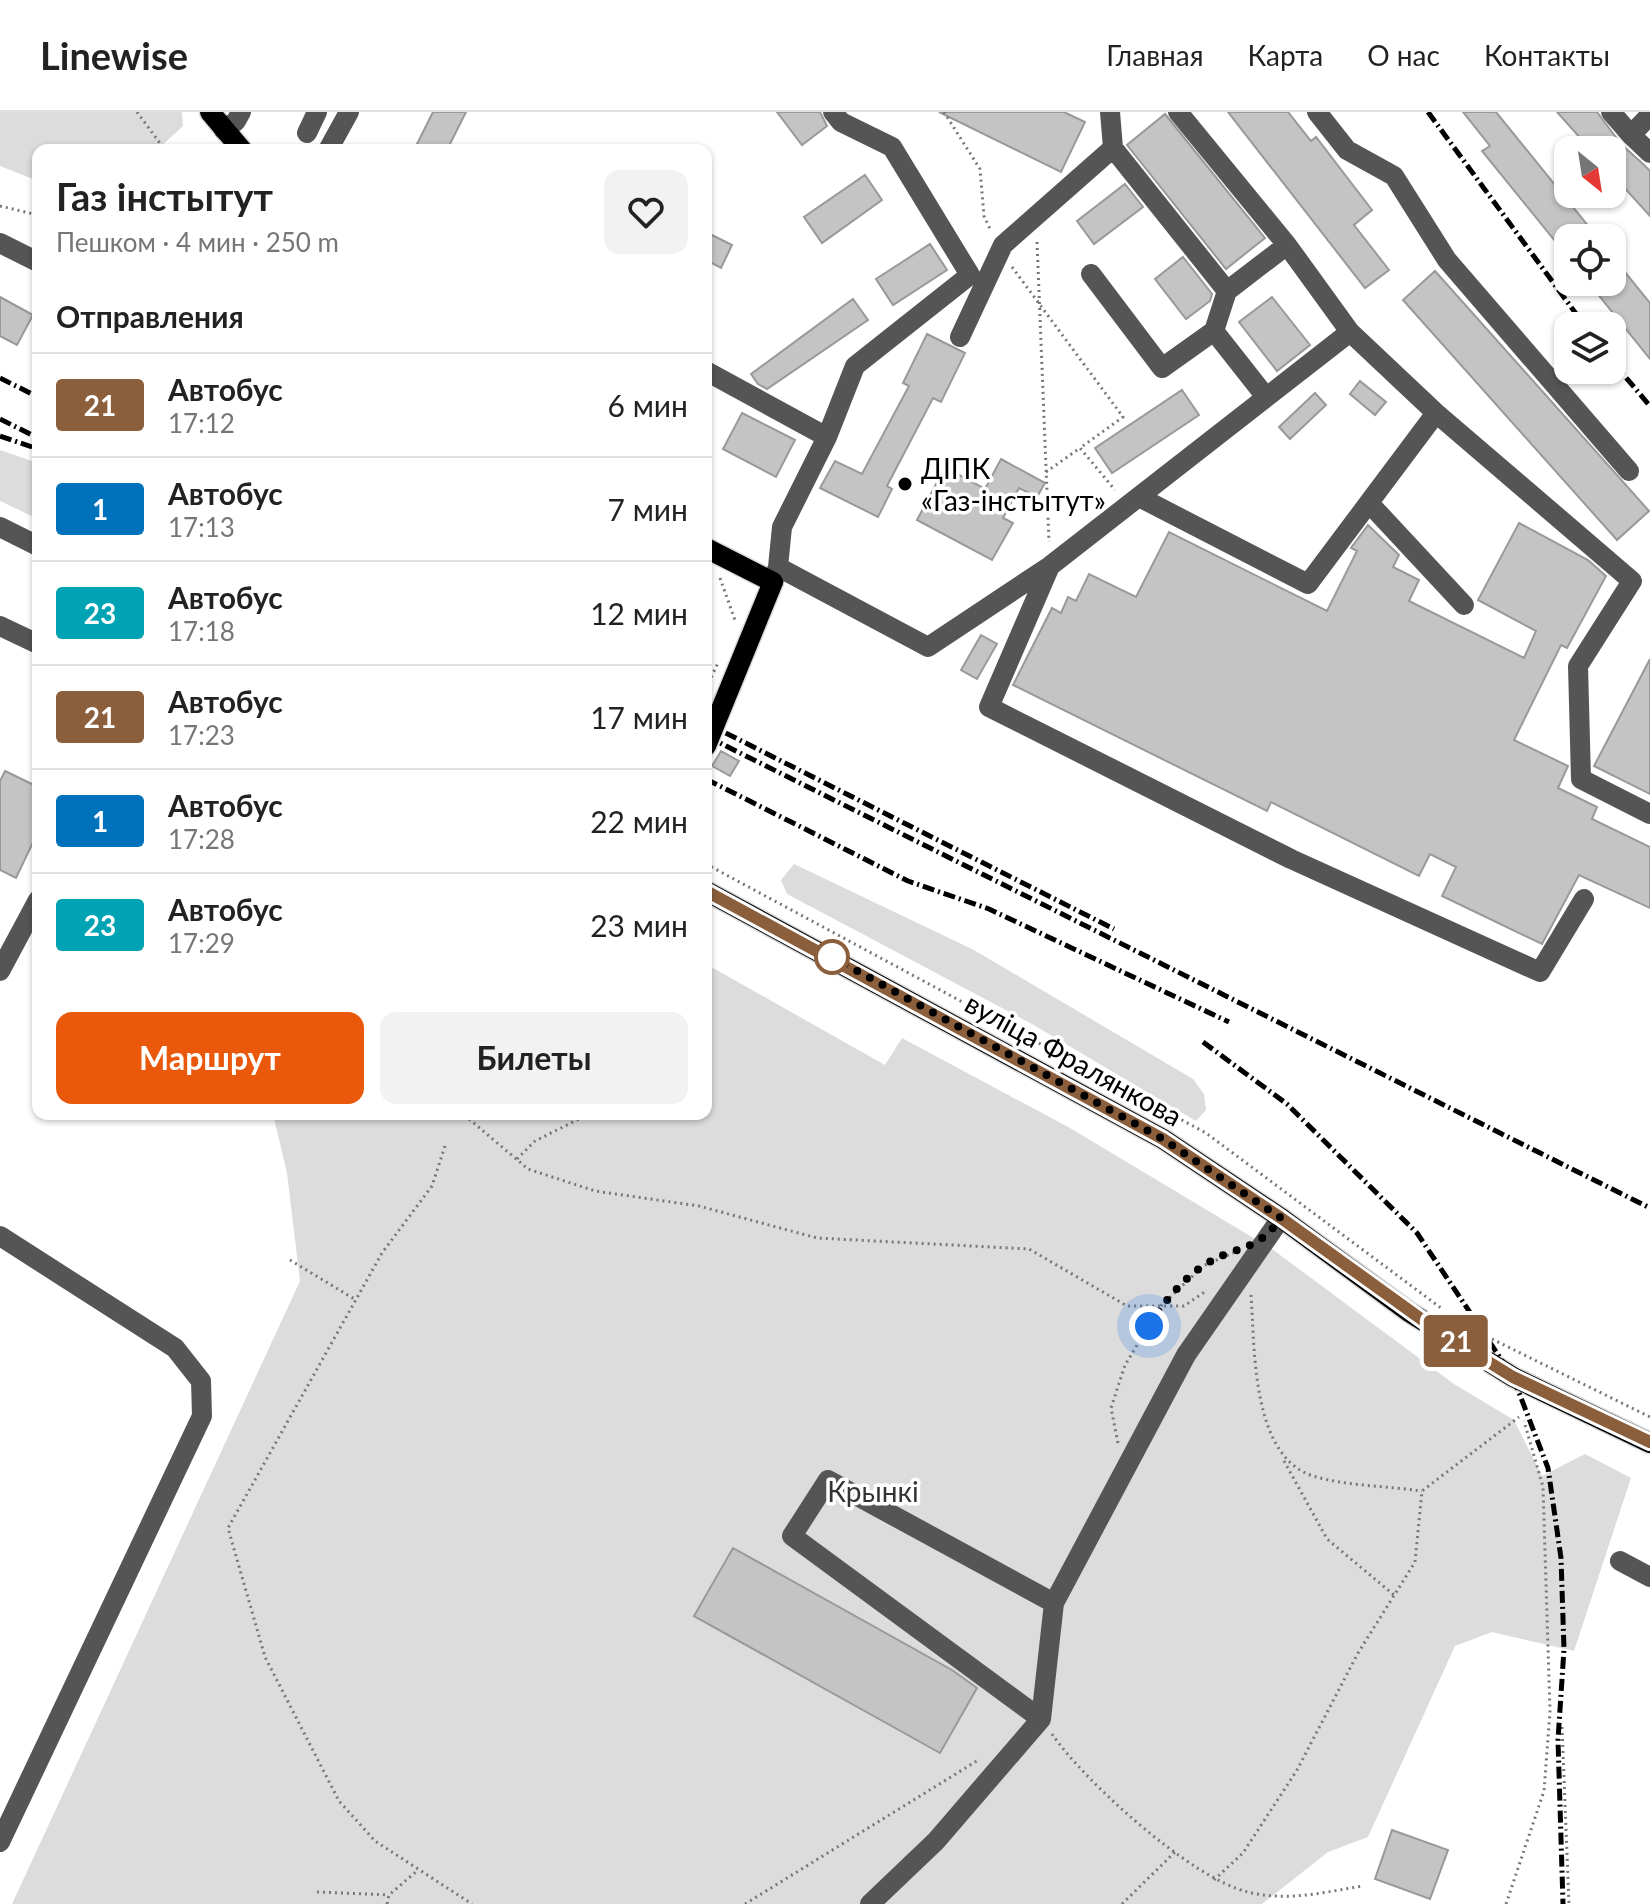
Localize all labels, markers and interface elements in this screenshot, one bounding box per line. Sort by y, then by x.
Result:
text: Linewise [40,32,188,78]
text: Главная [1106,38,1204,72]
text: Карта [1248,38,1323,72]
text: О нас [1367,38,1440,72]
text: Контакты [1484,38,1610,72]
north arrow [1554,136,1626,208]
map controls [1554,136,1626,384]
button: heart [604,170,688,254]
text: Газ інстытут [56,173,273,219]
button: locate [1554,224,1626,296]
text: Пешком · 4 мин · 250 m [56,226,339,258]
text: Отправления [56,298,244,334]
button: layers [1554,312,1626,384]
text: Автобус [168,371,283,407]
text: 6 мин [608,387,688,423]
text: 21 [84,388,116,422]
text: 17:12 [168,407,235,439]
place label: ДІПК «Газ-інстытут» [921,451,1106,517]
text: Автобус [168,475,283,511]
marker: ДІПК «Газ-інстытут» [896,475,914,493]
text: 7 мин [608,491,688,527]
text: 1 [92,492,108,526]
text: 17:13 [168,511,235,543]
text: Автобус [168,579,283,615]
text: 12 мин [590,595,688,631]
text: 23 [84,596,116,630]
text: 17:18 [168,615,235,647]
text: Автобус [168,683,283,719]
text: 17 мин [590,699,688,735]
text: 21 [84,700,116,734]
text: 17:23 [168,719,235,751]
text: Автобус [168,787,283,823]
text: 22 мин [590,803,688,839]
text: 1 [92,804,108,838]
text: 17:28 [168,823,235,855]
text: Автобус [168,891,283,927]
text: 23 мин [590,907,688,943]
text: 23 [84,908,116,942]
text: 17:29 [168,927,235,959]
unlabelled marker [815,940,849,974]
street label: вуліца Фралянкова [960,985,1188,1133]
button: Маршрут [56,1012,364,1104]
button: Билеты [380,1012,688,1104]
your location [1129,1306,1169,1346]
line badge: 21 [1420,1315,1492,1367]
text: 21 [1440,1324,1472,1358]
park label: Крынкі [827,1474,919,1508]

